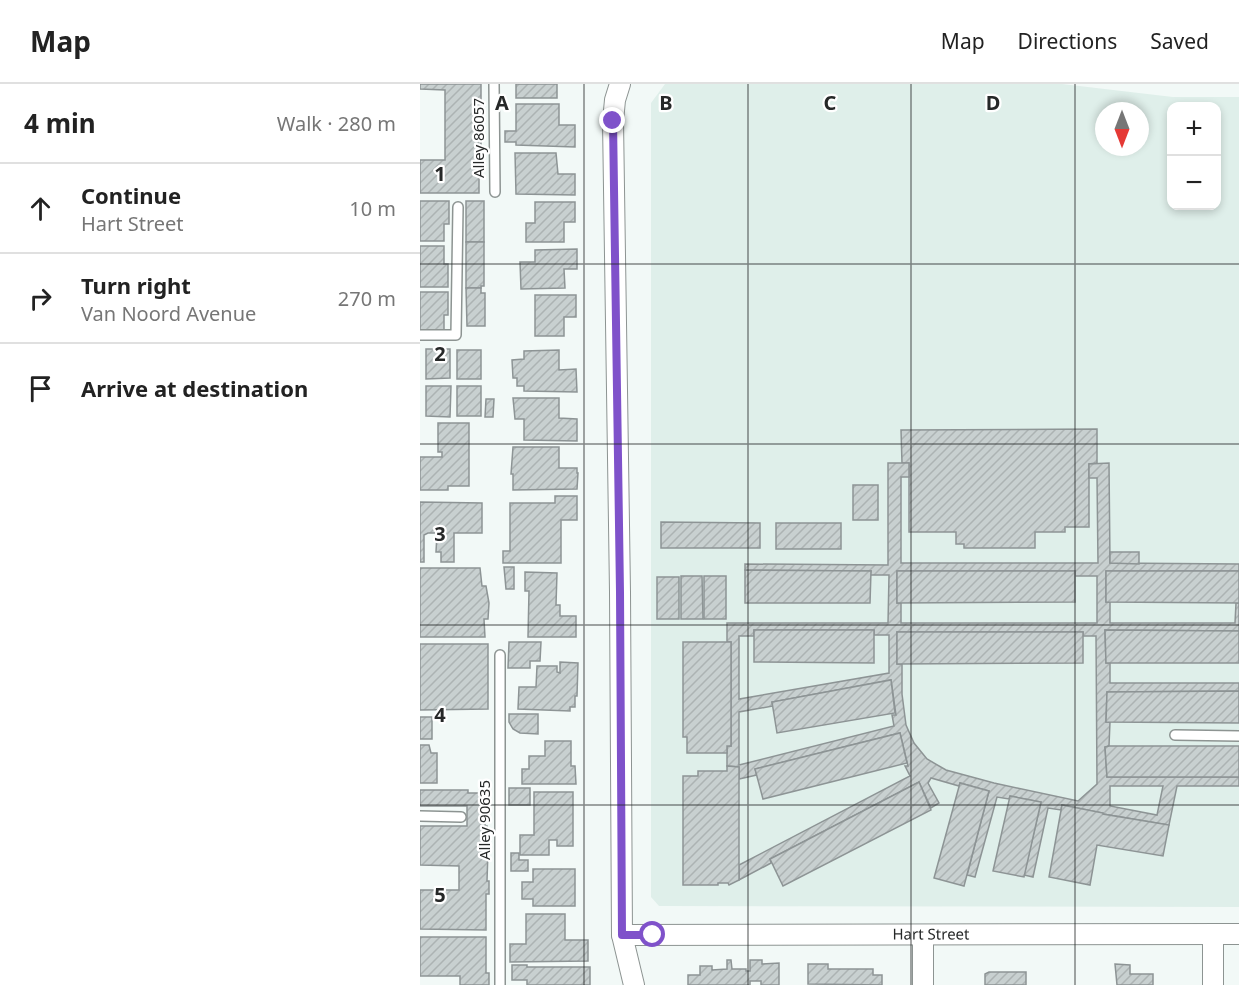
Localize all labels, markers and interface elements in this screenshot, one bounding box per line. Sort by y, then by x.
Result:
text: Map [30,22,91,60]
text: Map [941,27,985,55]
text: Directions [1018,27,1117,55]
text: Saved [1150,27,1209,55]
text: A [495,89,509,116]
text: B [659,89,673,116]
text: C [824,89,837,116]
text: D [986,89,1000,116]
street label: Alley 86057 [468,98,488,178]
north arrow [1095,102,1149,156]
map controls [1167,102,1221,210]
button: + [1167,102,1221,156]
text: 4 min [24,105,96,141]
route end [599,107,625,133]
text: Walk · 280 m [277,110,396,137]
button: − [1167,156,1221,210]
text: 1 [434,160,446,187]
text: Continue [81,180,181,210]
icon: ahead [24,192,57,225]
text: 10 m [349,195,396,222]
text: Hart Street [81,210,184,237]
text: Turn right [81,270,191,300]
icon: right [24,282,57,315]
text: 270 m [338,285,396,312]
text: Van Noord Avenue [81,300,256,327]
text: 2 [434,340,446,367]
icon: arrive [24,372,57,405]
text: Arrive at destination [81,373,308,403]
text: 3 [434,520,446,547]
text: 4 [434,701,446,728]
street label: Alley 90635 [474,780,494,860]
text: 5 [434,881,446,908]
route start [639,921,665,947]
street label: Hart Street [892,923,970,944]

